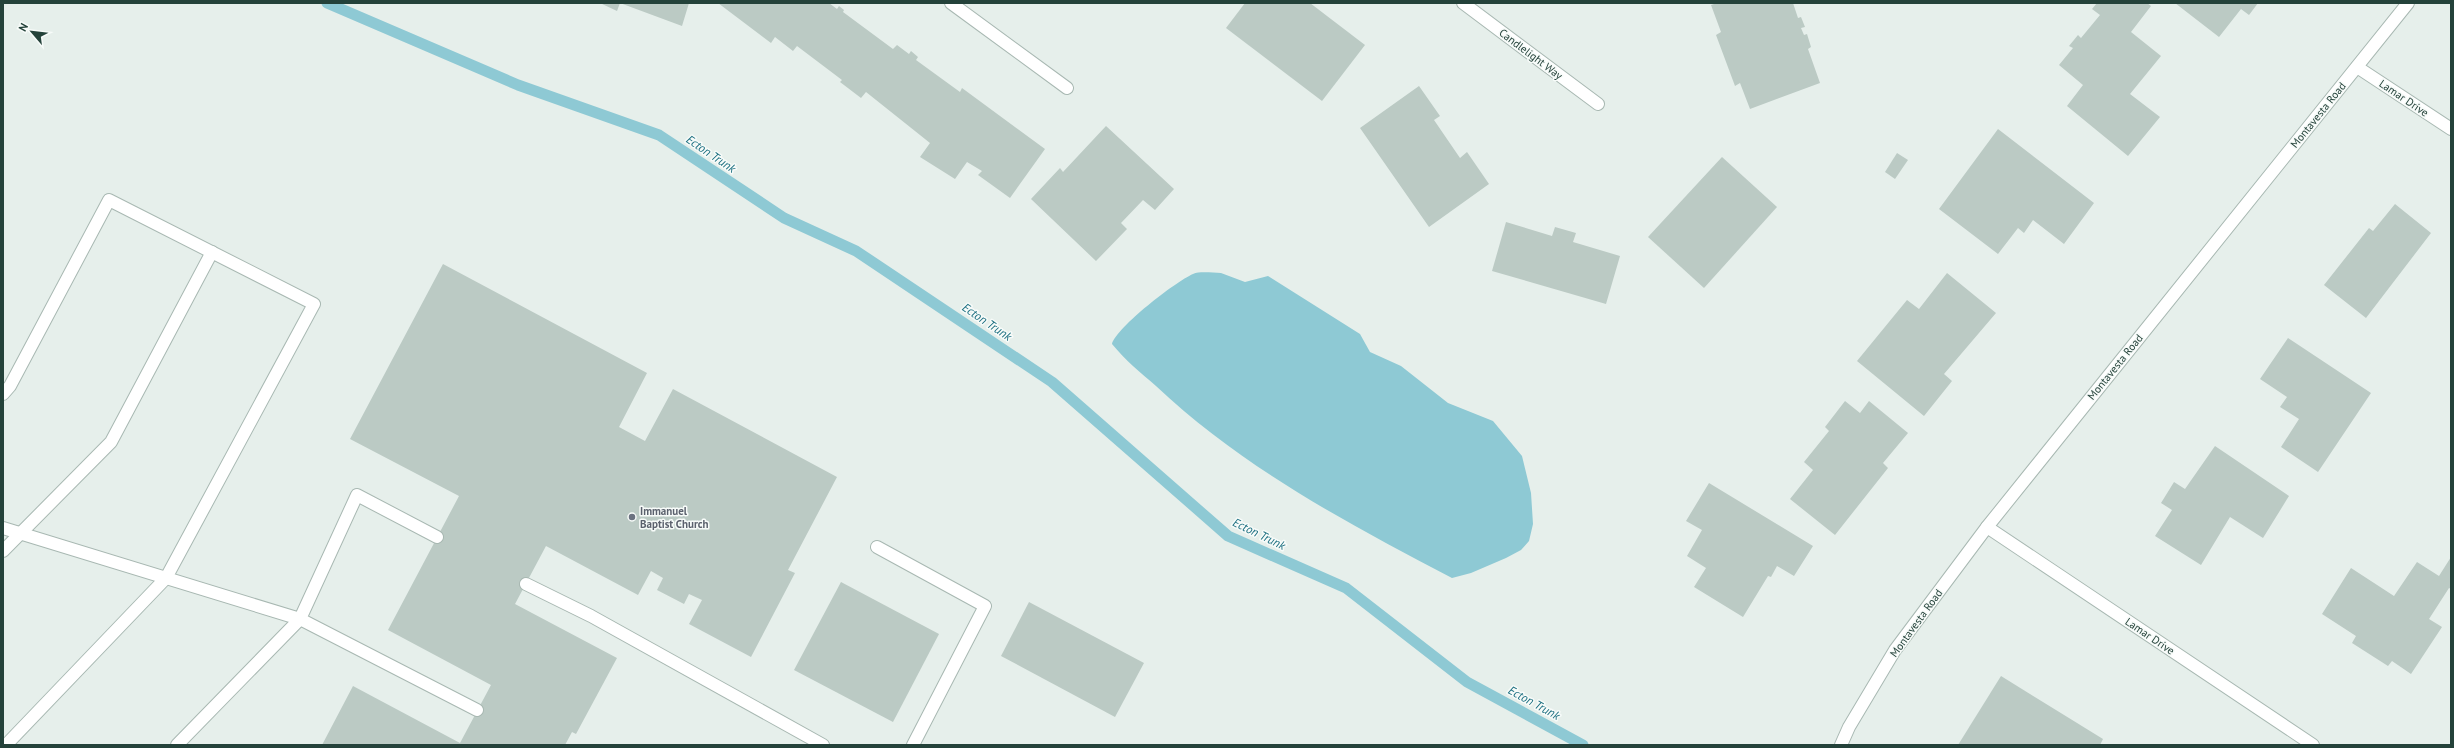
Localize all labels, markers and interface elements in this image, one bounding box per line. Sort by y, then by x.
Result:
north arrow [12,12,52,52]
text: N [15,21,31,34]
street label: Candlelight Way [1496,26,1566,83]
street label: Lamar Drive [2377,76,2432,120]
street label: Montavesta Road [2287,79,2349,151]
water label: Ecton Trunk [684,132,739,176]
water label: Ecton Trunk [960,300,1015,344]
street label: Montavesta Road [2084,331,2146,403]
place label: Immanuel Baptist Church [640,504,709,531]
marker: Immanuel Baptist Church [627,512,637,522]
water label: Ecton Trunk [1230,514,1289,553]
street label: Montavesta Road [1887,586,1945,660]
street label: Lamar Drive [2123,614,2178,658]
water label: Ecton Trunk [1506,682,1563,723]

